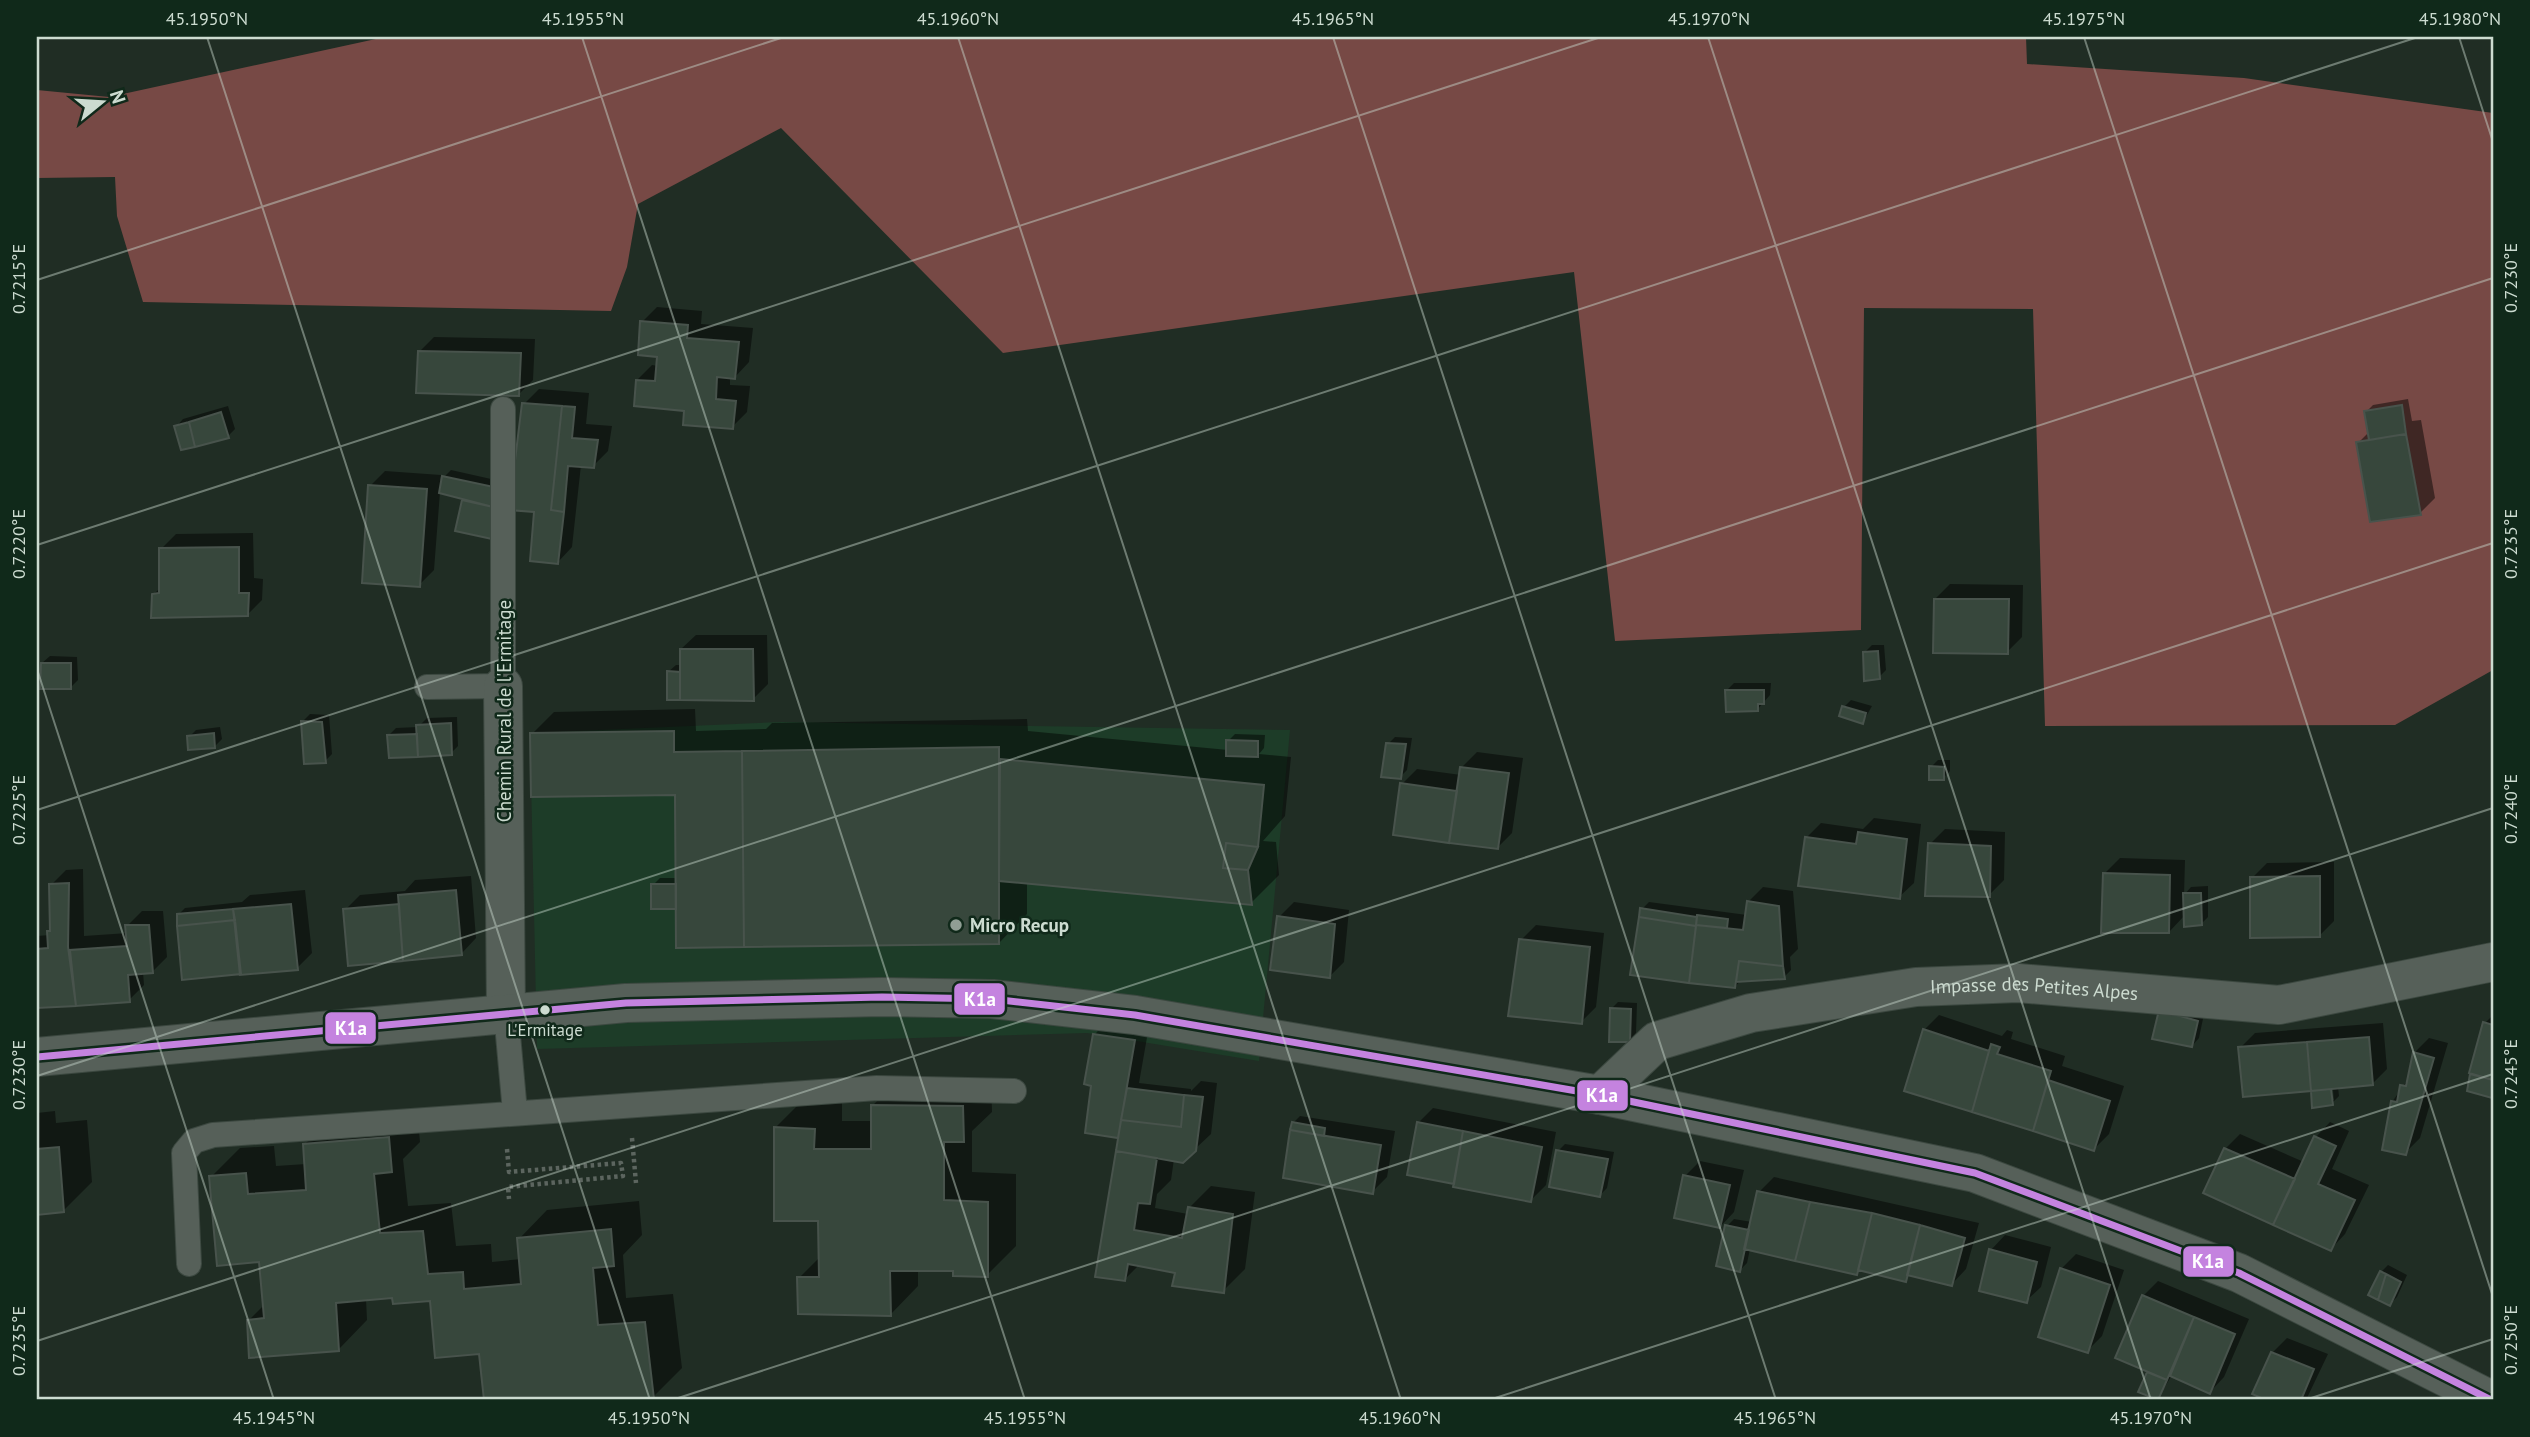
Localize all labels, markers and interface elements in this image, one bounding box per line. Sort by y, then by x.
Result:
text: 45.1950°N [166,7,248,30]
text: 45.1955°N [542,7,624,30]
text: 45.1960°N [917,7,999,30]
text: 45.1965°N [1292,7,1374,30]
text: 45.1970°N [1668,7,1750,30]
text: 45.1975°N [2043,7,2125,30]
text: 45.1980°N [2419,7,2501,30]
north arrow [66,66,136,136]
text: N [105,87,132,106]
text: 0.7230°E [2499,243,2522,313]
text: 0.7215°E [7,244,30,314]
text: 0.7220°E [7,509,30,579]
text: 0.7235°E [2499,509,2522,579]
street label: Chemin Rural de l'Ermitage [492,600,516,822]
text: 0.7240°E [2499,774,2522,844]
text: 0.7225°E [7,775,30,845]
place label: Micro Recup [970,913,1069,937]
marker: Micro Recup [948,917,964,933]
street label: Impasse des Petites Alpes [1930,971,2139,1005]
line badge: K1a [953,982,1006,1016]
text: K1a [964,987,996,1011]
marker: L'Ermitage [538,1003,552,1017]
line badge: K1a [324,1011,377,1045]
text: K1a [335,1016,367,1040]
place label: L'Ermitage [507,1019,583,1041]
text: 0.7245°E [2499,1039,2522,1109]
text: 0.7230°E [7,1040,30,1110]
line badge: K1a [1576,1079,1629,1112]
text: K1a [1586,1083,1618,1107]
line badge: K1a [2182,1245,2235,1278]
text: K1a [2192,1249,2224,1273]
text: 0.7250°E [2499,1305,2522,1375]
text: 0.7235°E [7,1306,30,1376]
text: 45.1945°N [233,1406,315,1429]
text: 45.1950°N [608,1406,690,1429]
text: 45.1955°N [984,1406,1066,1429]
text: 45.1960°N [1359,1406,1441,1429]
text: 45.1965°N [1734,1406,1816,1429]
text: 45.1970°N [2110,1406,2192,1429]

